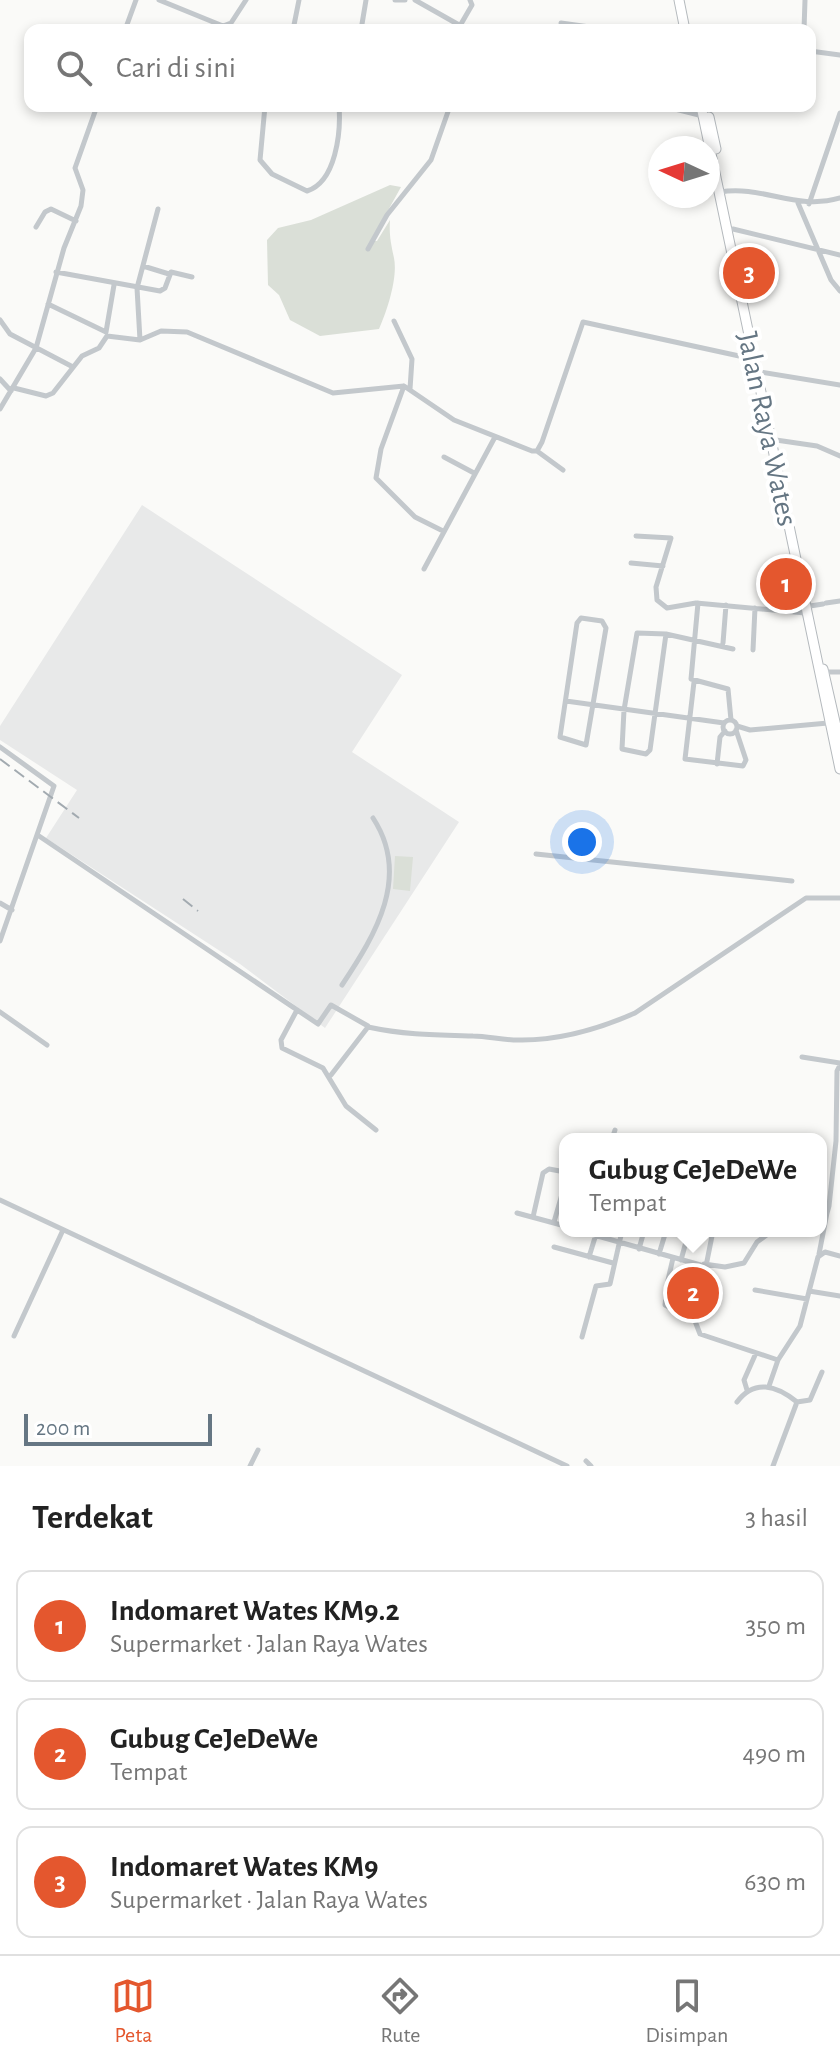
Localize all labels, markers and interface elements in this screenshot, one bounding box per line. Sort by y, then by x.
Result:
search box [24,24,816,112]
icon: search [52,46,96,90]
text: Cari di sini [116,53,236,83]
north arrow [648,136,720,208]
pin: 3 [723,243,775,303]
street label: Jalan Raya Wates [732,329,802,529]
pin: 1 [760,554,812,614]
your location [562,822,602,862]
popup [559,1133,827,1237]
text: Gubug CeJeDeWe [589,1155,797,1185]
text: Tempat [589,1190,666,1216]
pin: 2 [667,1263,719,1323]
scale bar [24,1410,212,1446]
text: 200 m [36,1417,90,1439]
text: Terdekat [32,1501,153,1535]
text: 3 hasil [745,1505,808,1531]
text: Indomaret Wates KM9.2 [110,1596,400,1626]
text: 1 [55,1613,65,1639]
text: 350 m [746,1613,806,1639]
text: Supermarket · Jalan Raya Wates [110,1631,428,1657]
text: Gubug CeJeDeWe [110,1724,318,1754]
text: 2 [54,1741,66,1767]
text: 490 m [742,1741,806,1767]
text: Tempat [110,1759,187,1785]
text: Indomaret Wates KM9 [110,1852,379,1882]
text: 3 [54,1869,66,1895]
text: 630 m [744,1869,806,1895]
text: Supermarket · Jalan Raya Wates [110,1887,428,1913]
tab: Peta [111,1974,155,2048]
tab: Rute [378,1974,422,2048]
tab: Disimpan [645,1974,728,2048]

